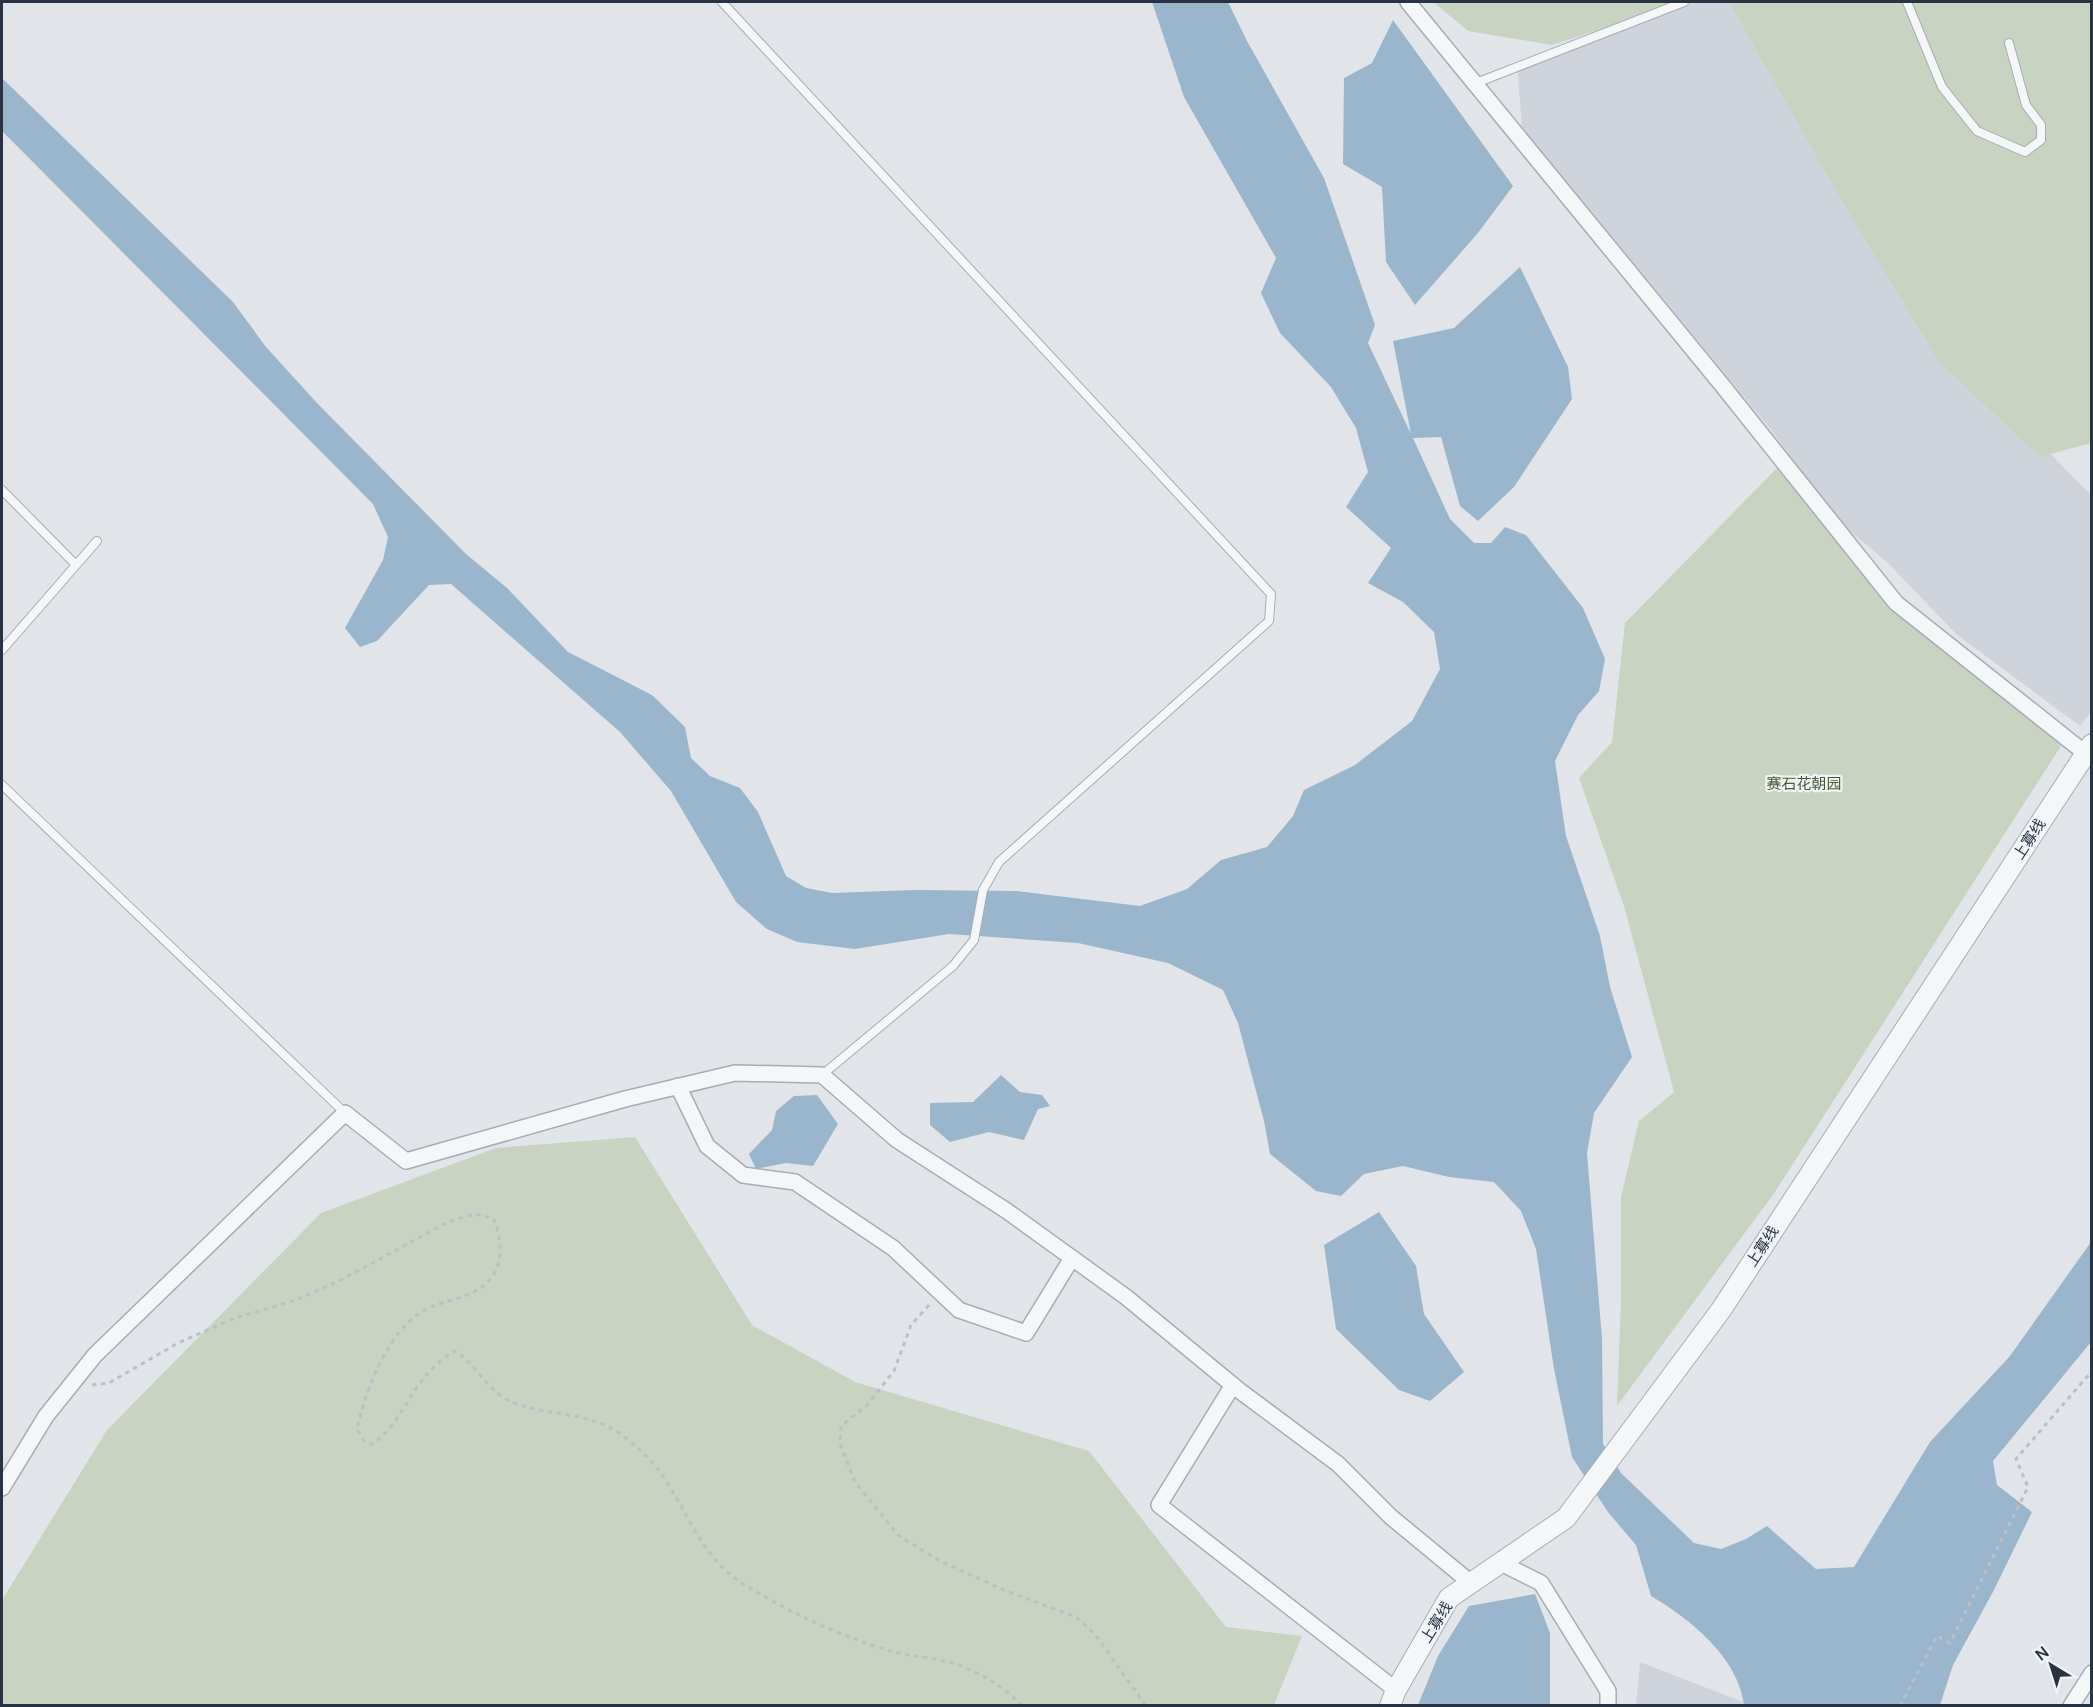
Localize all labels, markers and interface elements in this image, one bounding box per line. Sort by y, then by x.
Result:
park label: 赛石花朝园 [1766,773,1842,794]
street label: 上寡线 [2008,814,2050,864]
street label: 上寡线 [1741,1221,1783,1271]
street label: 上寡线 [1415,1597,1457,1647]
north arrow [2021,1635,2081,1695]
text: N [2030,1641,2053,1665]

